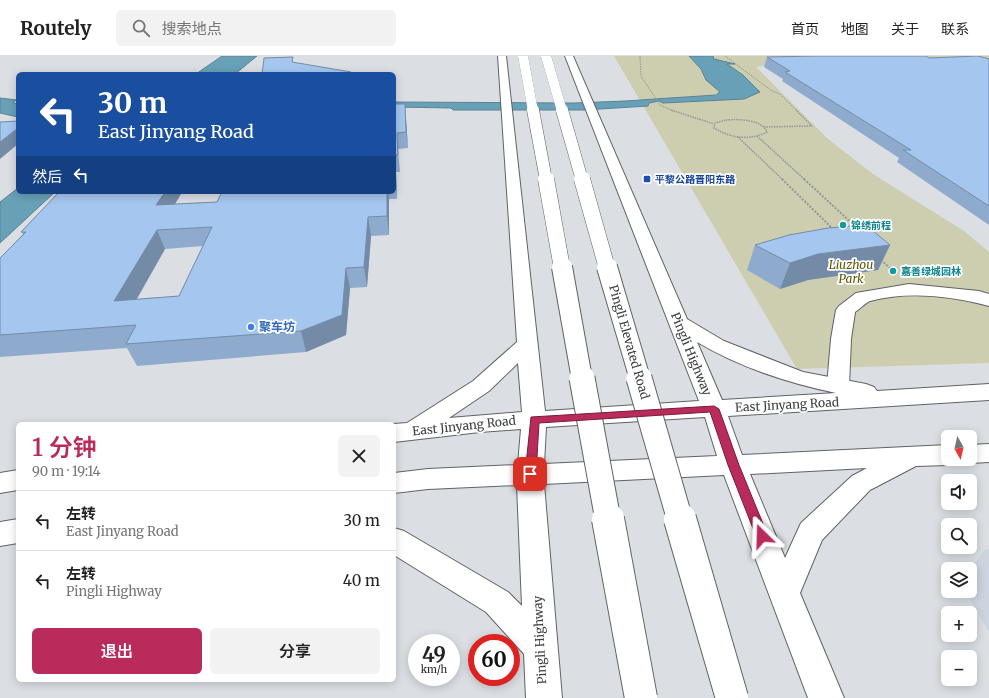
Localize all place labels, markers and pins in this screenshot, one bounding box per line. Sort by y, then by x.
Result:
place label: 平黎公路晋阳东路 [655,173,736,186]
marker: 平黎公路晋阳东路 [642,174,652,184]
place label: 锦绣前程 [851,219,891,232]
marker: 锦绣前程 [838,220,848,230]
place label: 嘉善绿城园林 [901,265,961,278]
marker: 嘉善绿城园林 [888,266,898,276]
place label: 聚车坊 [259,319,295,334]
marker: 聚车坊 [246,322,256,332]
pin [513,457,547,491]

